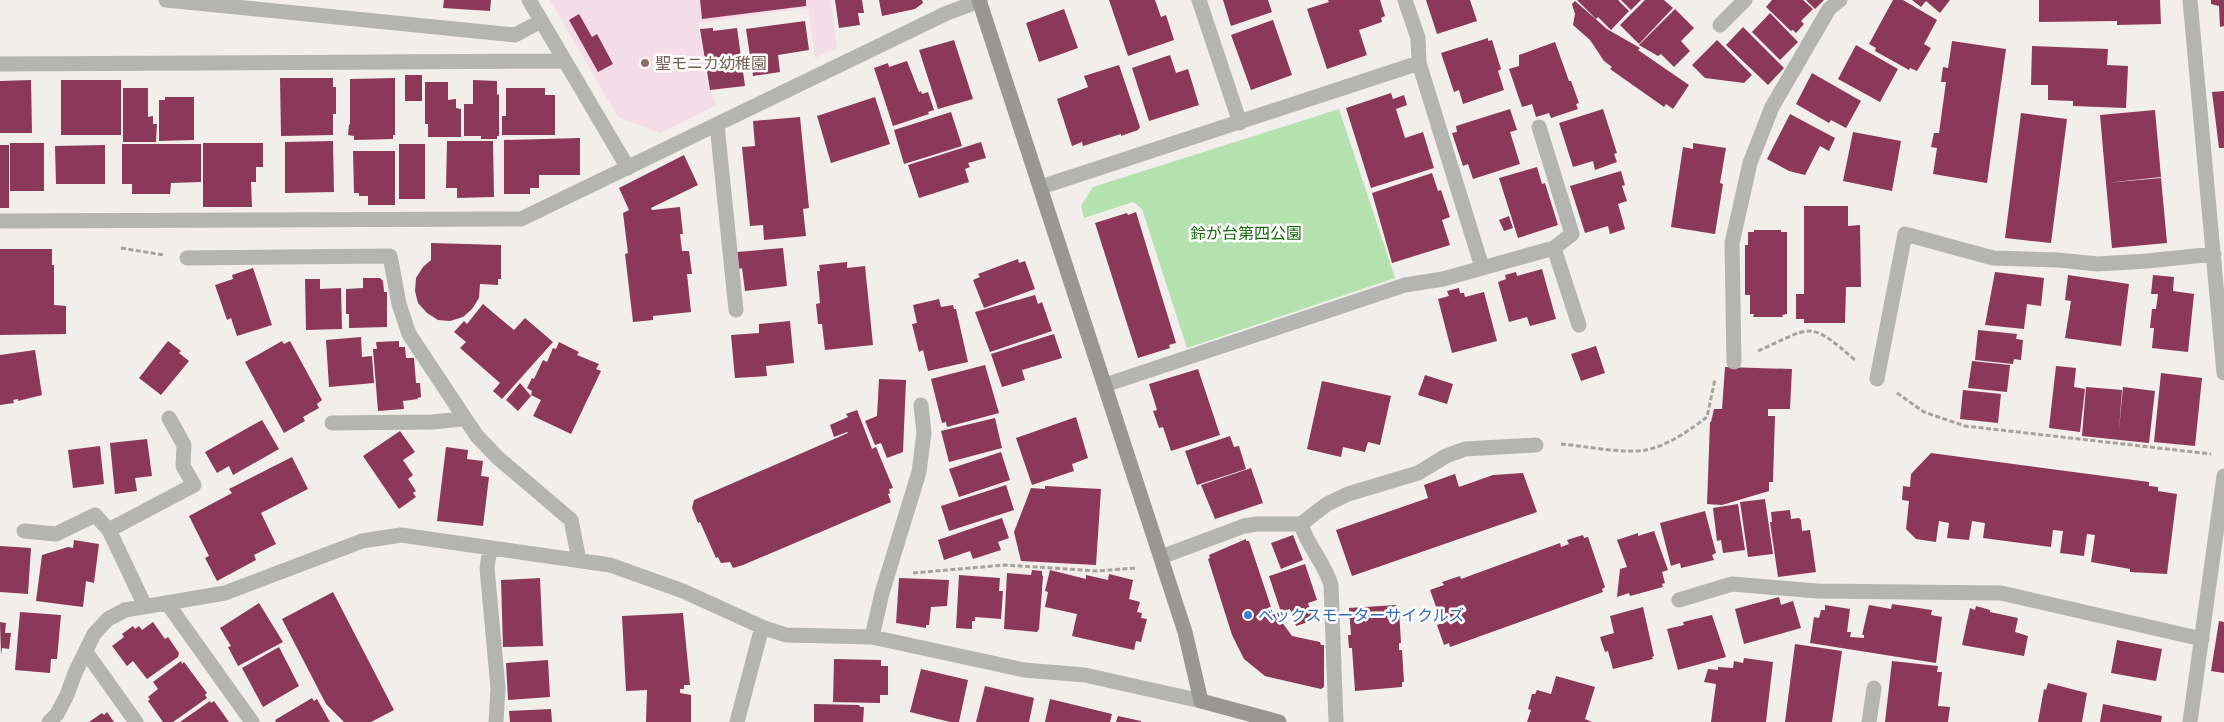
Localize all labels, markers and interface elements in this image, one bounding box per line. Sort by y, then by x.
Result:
place label: 聖モニカ幼稚園 [655,54,767,74]
marker: 聖モニカ幼稚園 [639,57,651,69]
park label: 鈴が台第四公園 [1190,224,1302,244]
place label: ベックスモーターサイクルズ [1258,606,1464,626]
marker: ベックスモーターサイクルズ [1242,609,1254,621]

